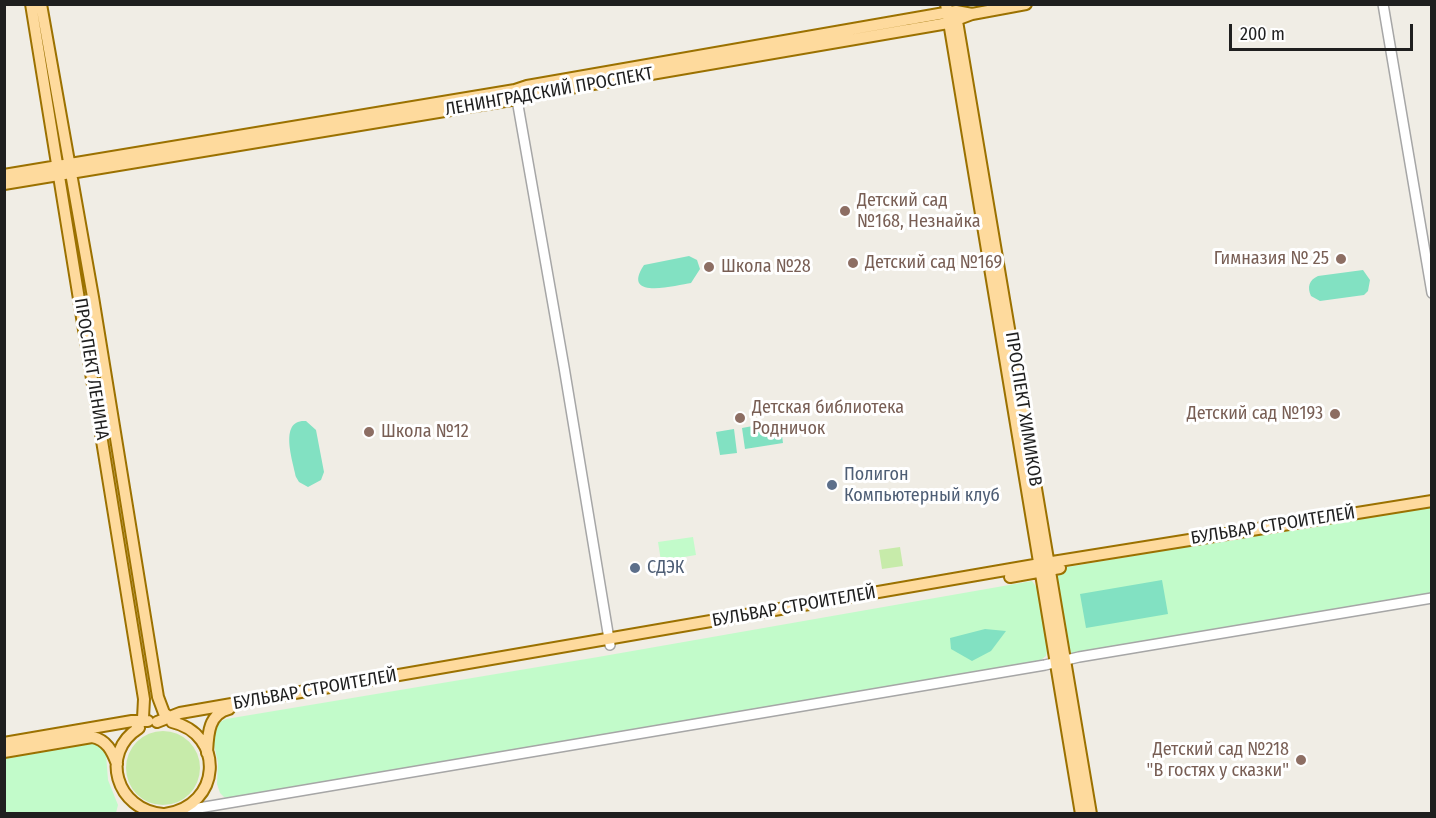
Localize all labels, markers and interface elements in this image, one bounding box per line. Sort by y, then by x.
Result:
scale bar [1232,12,1416,50]
text: 200 m [1240,23,1285,45]
street label: ЛЕНИНГРАДСКИЙ ПРОСПЕКТ [443,63,655,121]
place label: Детский сад №168, Незнайка [857,190,980,232]
marker: Детский сад №168, Незнайка [838,204,852,218]
place label: Гимназия № 25 [1214,248,1329,270]
place label: Детский сад №169 [865,252,1002,274]
marker: Гимназия № 25 [1334,252,1348,266]
place label: Школа №28 [721,256,811,278]
marker: Детский сад №169 [846,256,860,270]
marker: Школа №28 [702,260,716,274]
street label: ПРОСПЕКТ ЛЕНИНА [69,296,113,442]
street label: ПРОСПЕКТ ХИМИКОВ [1000,330,1046,488]
place label: Детская библиотека Родничок [752,397,904,440]
place label: Детский сад №193 [1187,403,1323,425]
marker: Детский сад №193 [1328,407,1342,421]
marker: Детская библиотека Родничок [733,411,747,425]
place label: Школа №12 [381,421,469,443]
marker: Школа №12 [362,425,376,439]
place label: Полигон Компьютерный клуб [844,464,1000,506]
marker: Полигон Компьютерный клуб [825,478,839,492]
street label: БУЛЬВАР СТРОИТЕЛЕЙ [1189,502,1357,550]
place label: СДЭК [647,557,684,579]
marker: СДЭК [628,561,642,575]
street label: БУЛЬВАР СТРОИТЕЛЕЙ [710,582,878,632]
street label: БУЛЬВАР СТРОИТЕЛЕЙ [231,665,399,715]
place label: Детский сад №218 "В гостях у сказки" [1147,739,1289,782]
marker: Детский сад №218 "В гостях у сказки" [1294,753,1308,767]

